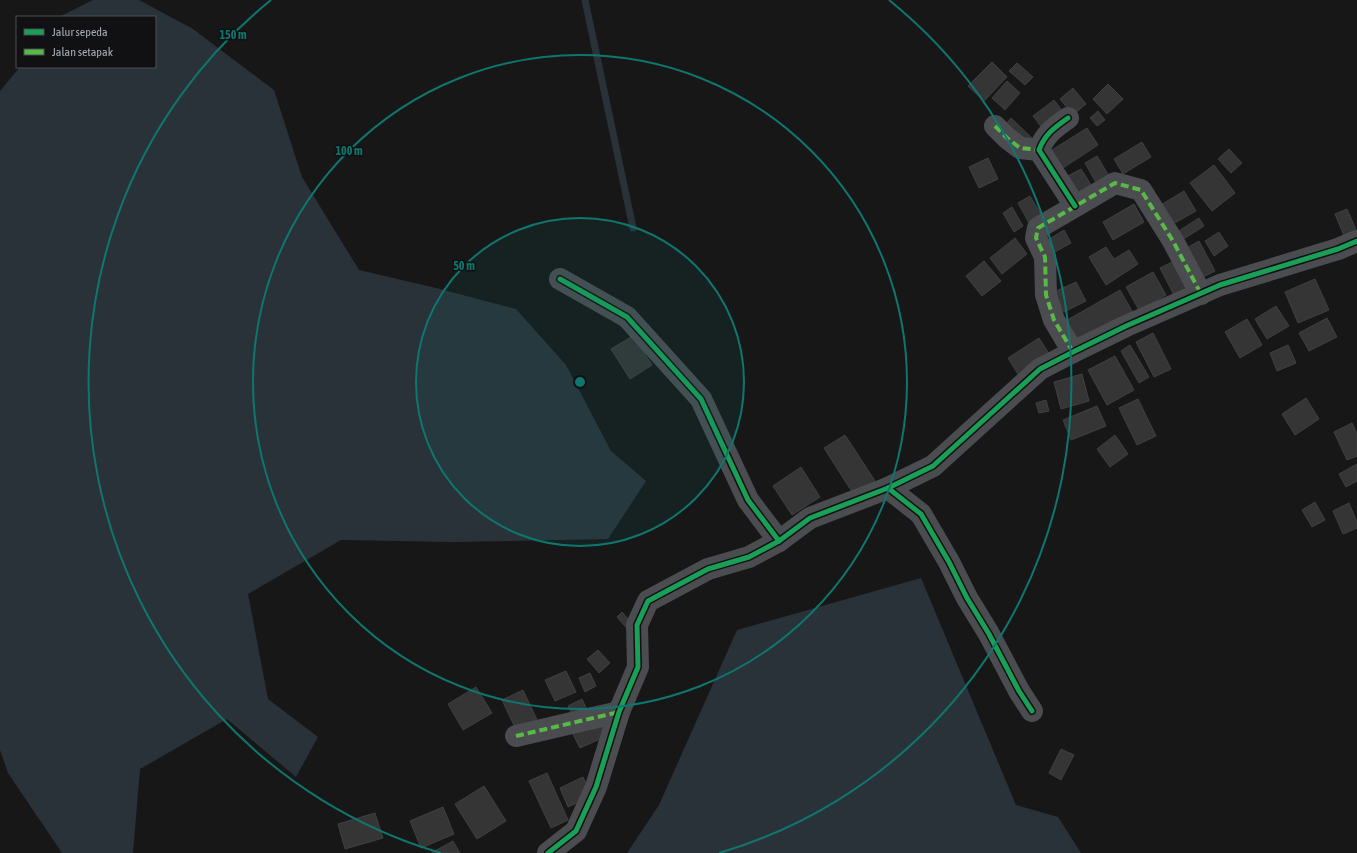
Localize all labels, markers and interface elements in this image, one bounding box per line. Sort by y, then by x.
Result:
legend [16,16,156,68]
text: Jalur sepeda [52,25,108,39]
text: 150 m [219,28,247,42]
text: Jalan setapak [52,45,114,59]
text: 100 m [335,144,363,158]
text: 50 m [453,259,475,273]
centre of rings [573,375,587,389]

